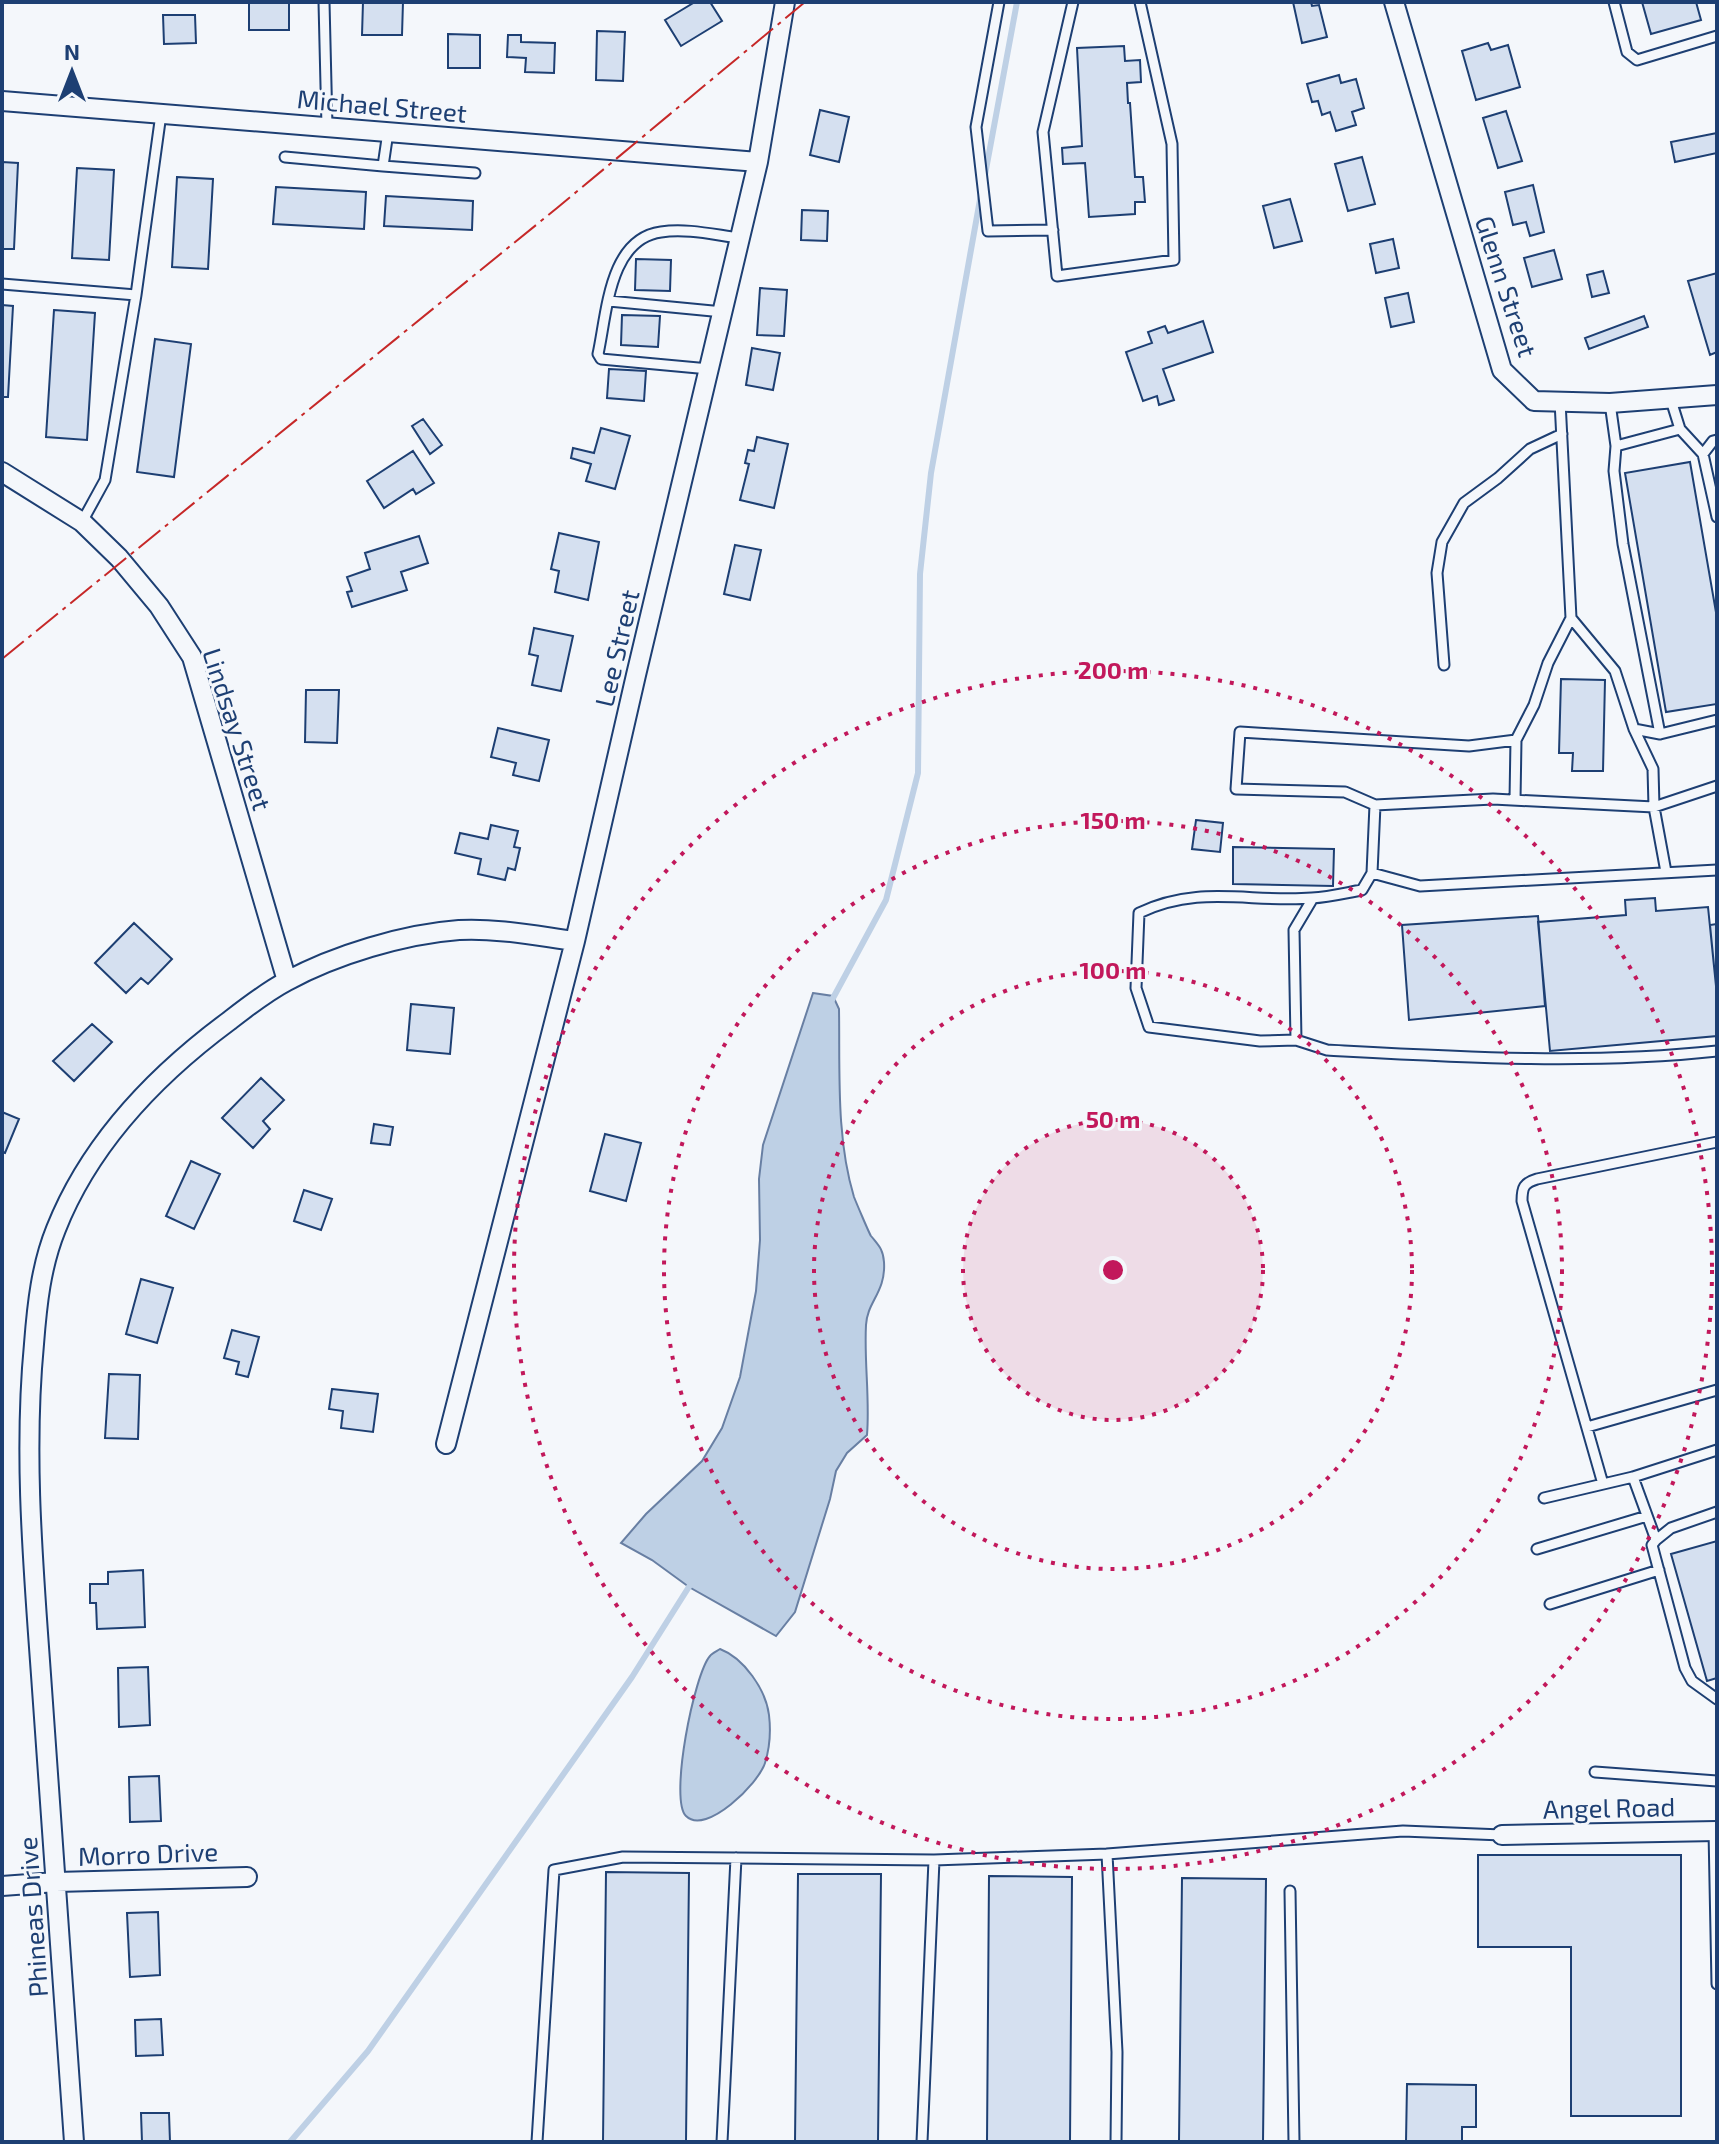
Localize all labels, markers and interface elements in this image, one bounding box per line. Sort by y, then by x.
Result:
north arrow [32,32,112,112]
text: N [64,38,80,64]
street label: Michael Street [296,82,468,128]
street label: Glenn Street [1470,212,1544,360]
street label: Lee Street [587,586,645,710]
street label: Lindsay Street [197,644,279,814]
text: 200 m [1078,655,1148,684]
text: 150 m [1080,805,1146,834]
text: 100 m [1080,955,1146,984]
text: 50 m [1086,1104,1140,1133]
centre of rings [1099,1256,1127,1284]
street label: Angel Road [1543,1790,1675,1824]
street label: Morro Drive [77,1835,219,1871]
street label: Phineas Drive [11,1836,53,1998]

